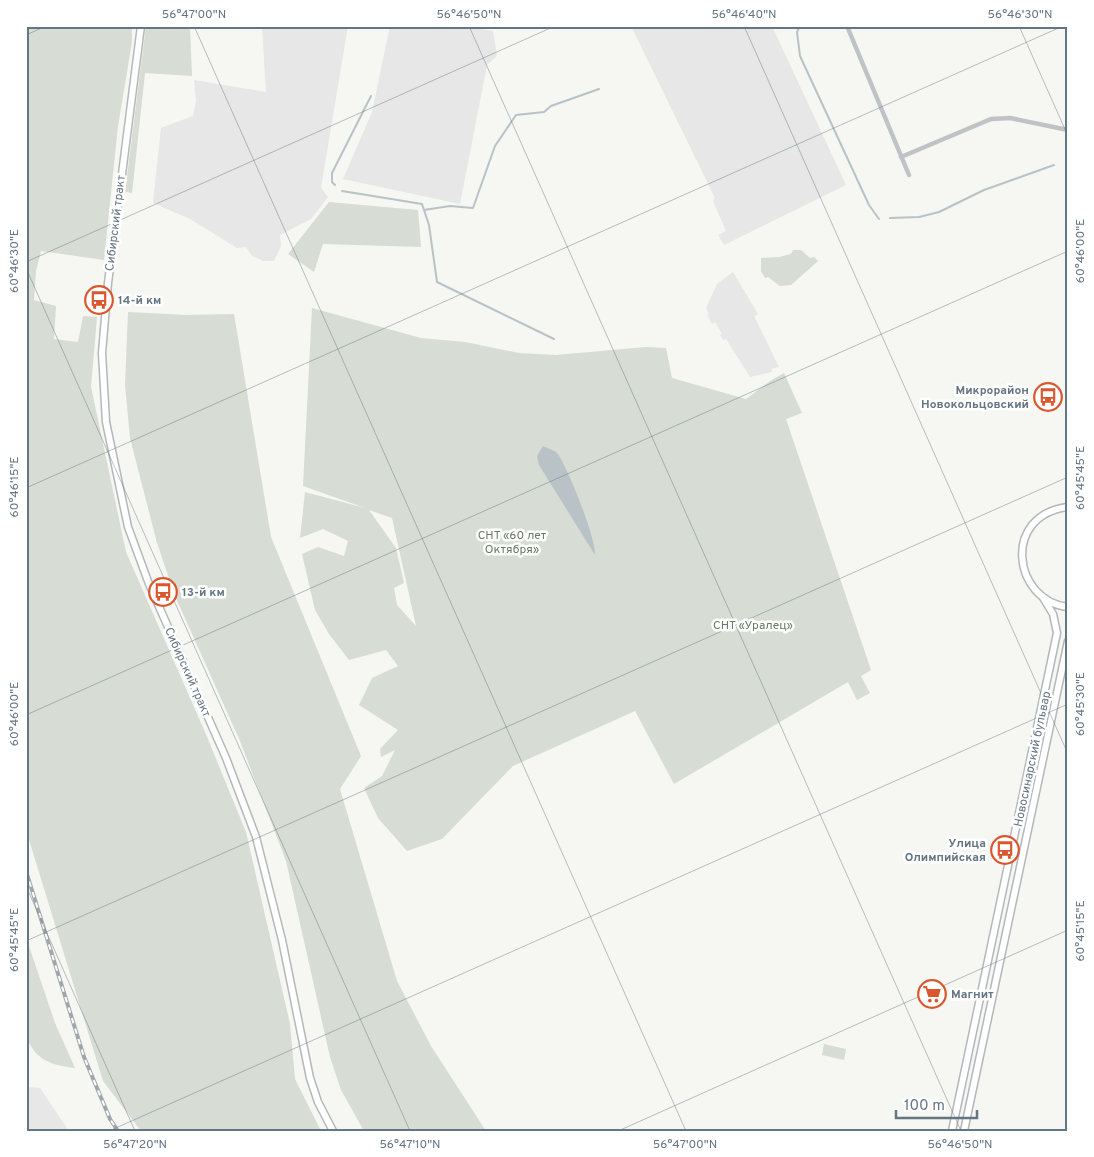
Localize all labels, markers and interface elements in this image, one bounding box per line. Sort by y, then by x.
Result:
text: 56°47'00"N [162,7,226,23]
text: 56°46'50"N [436,7,502,23]
text: 56°46'40"N [711,7,777,23]
text: 56°46'30"N [988,7,1052,23]
street label: Сибирский тракт [102,174,130,272]
text: 60°46'00"E [1073,219,1089,283]
text: 60°46'30"E [7,229,23,293]
bus stop icon: 14-й км [84,285,114,315]
place label: 14-й км [118,293,161,309]
bus stop icon: Микрорайон Новокольцовский [1033,382,1063,412]
place label: Микрорайон Новокольцовский [921,383,1029,413]
text: 60°45'45"E [1073,446,1089,510]
text: 60°46'15"E [7,457,23,517]
park label: СНТ «60 лет Октября» [478,528,547,558]
bus stop icon: 13-й км [148,577,178,607]
place label: 13-й км [182,585,225,601]
park label: СНТ «Уралец» [713,618,793,634]
street label: Сибирский тракт [160,625,214,720]
text: 60°45'30"E [1073,672,1089,736]
text: 60°46'00"E [7,682,23,746]
street label: Новосинарский бульвар [1011,690,1055,829]
bus stop icon: Улица Олимпийская [990,835,1020,865]
place label: Улица Олимпийская [905,836,986,866]
text: 60°45'15"E [1073,900,1089,962]
text: 60°45'45"E [7,908,23,972]
supermarket icon: Магнит [917,979,947,1009]
place label: Магнит [951,987,994,1003]
scale bar [896,1087,978,1119]
text: 100 m [904,1097,945,1116]
text: 56°47'20"N [103,1137,167,1153]
text: 56°47'10"N [379,1137,441,1153]
text: 56°47'00"N [653,1137,717,1153]
text: 56°46'50"N [927,1137,993,1153]

